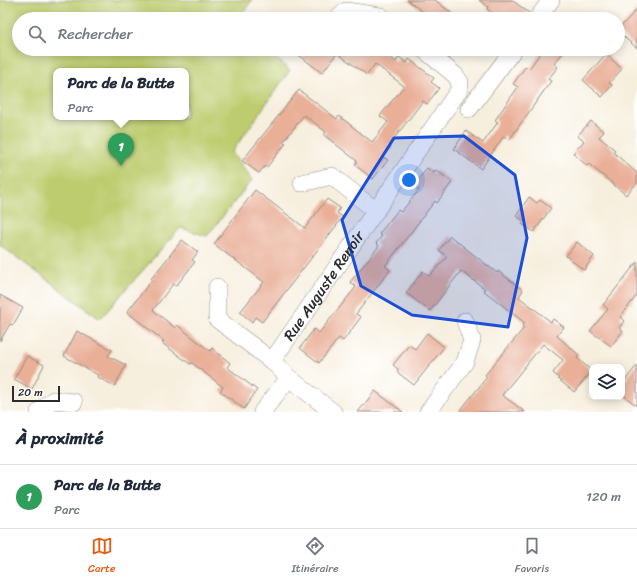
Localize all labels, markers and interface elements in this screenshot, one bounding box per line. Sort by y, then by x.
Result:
search box [12,12,625,56]
text: Rechercher [58,21,133,47]
icon: search [26,23,48,45]
popup [53,68,189,120]
text: Parc de la Butte [68,70,175,96]
text: Parc [68,96,94,119]
pin: 1 [108,133,134,166]
your location [399,170,419,190]
street label: Rue Auguste Renoir [276,225,372,346]
map controls [589,364,625,400]
button: layers [589,364,625,400]
text: 20 m [18,383,43,402]
scale bar [12,384,60,403]
text: À proximité [16,423,103,453]
text: Parc de la Butte [54,472,161,498]
text: 1 [26,485,32,508]
text: 120 m [586,485,621,508]
text: Parc [54,498,80,521]
tab: Carte [88,535,115,578]
tab: Itinéraire [292,535,339,578]
tab: Favoris [515,535,549,578]

